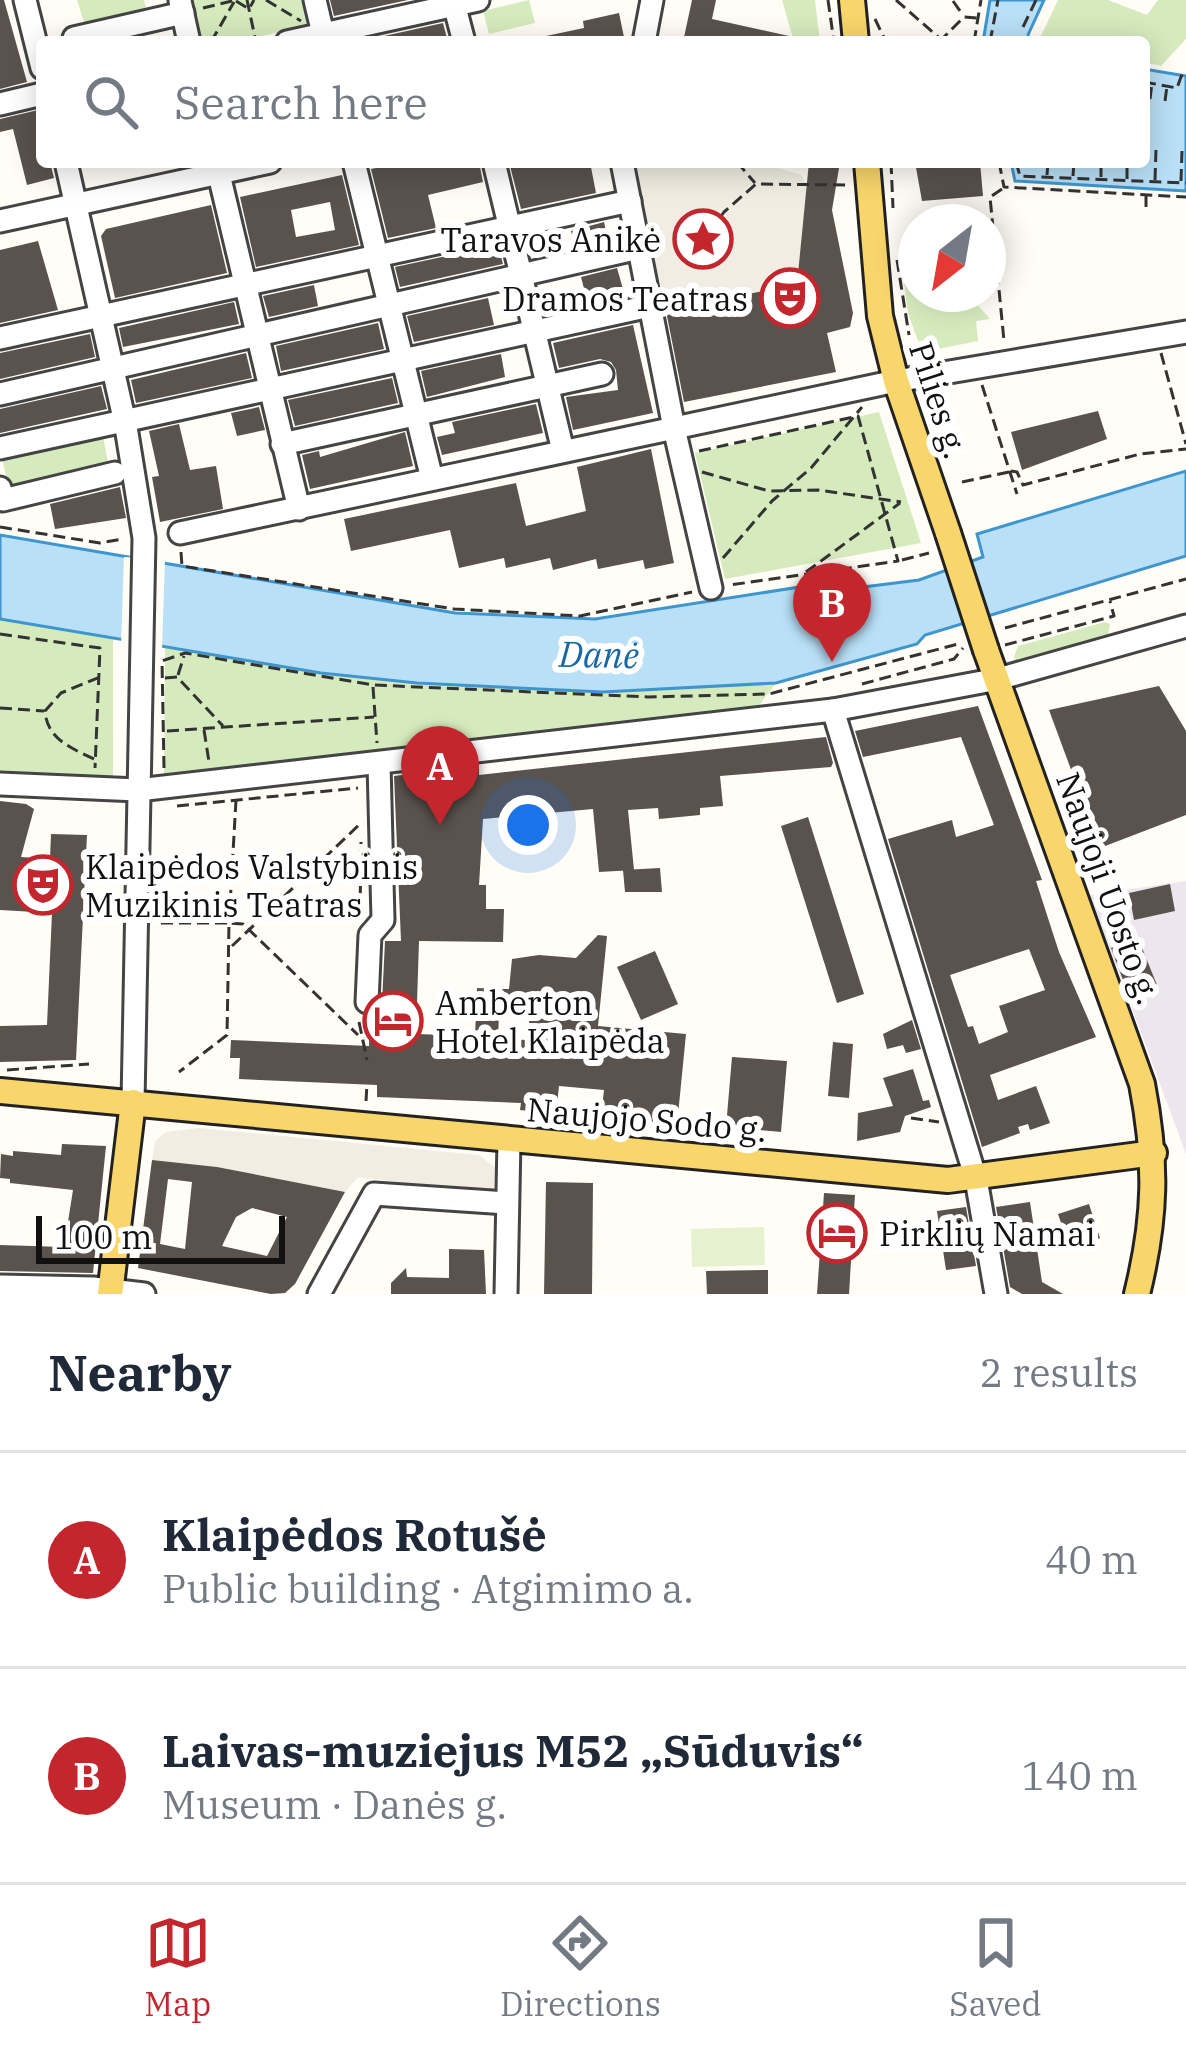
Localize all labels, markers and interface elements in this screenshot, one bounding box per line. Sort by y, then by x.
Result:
search box [36,36,1150,168]
icon: search [78,69,144,135]
text: Search here [174,73,428,131]
north arrow [898,204,1006,312]
place icon: Taravos Anikė [672,208,734,270]
place label: Taravos Anikė [440,218,661,261]
theatre icon: Dramos Teatras [759,267,821,329]
place label: Dramos Teatras [502,277,748,320]
street label: Pilies g. [900,336,978,464]
pin: B [793,563,871,662]
water label: Danė [558,630,639,678]
pin: A [401,726,479,825]
street label: Naujoji Uosto g. [1047,766,1171,1010]
your location [498,795,558,855]
place label: Klaipėdos Valstybinis Muzikinis Teatras [85,845,418,926]
theatre icon: Klaipėdos Valstybinis Muzikinis Teatras [12,854,74,916]
place label: Amberton Hotel Klaipėda [435,981,665,1062]
hotel icon: Amberton Hotel Klaipėda [362,990,424,1052]
street label: Naujojo Sodo g. [525,1087,769,1151]
hotel icon: Pirklių Namai [806,1202,868,1264]
scale bar [36,1210,285,1263]
place label: Pirklių Namai [879,1212,1096,1255]
text: 100 m [54,1215,153,1258]
text: Nearby [48,1339,232,1405]
text: 2 results [980,1347,1138,1398]
text: Klaipėdos Rotušė [162,1505,547,1563]
text: A [73,1534,101,1585]
text: 40 m [1045,1534,1138,1585]
text: Public building · Atgimimo a. [162,1563,694,1614]
text: Laivas-muziejus M52 „Sūduvis“ [162,1721,864,1779]
text: B [73,1750,101,1801]
text: 140 m [1022,1750,1138,1801]
text: Museum · Danės g. [162,1779,507,1830]
tab: Map [144,1910,211,2025]
tab: Directions [500,1910,661,2025]
tab: Saved [949,1910,1042,2025]

